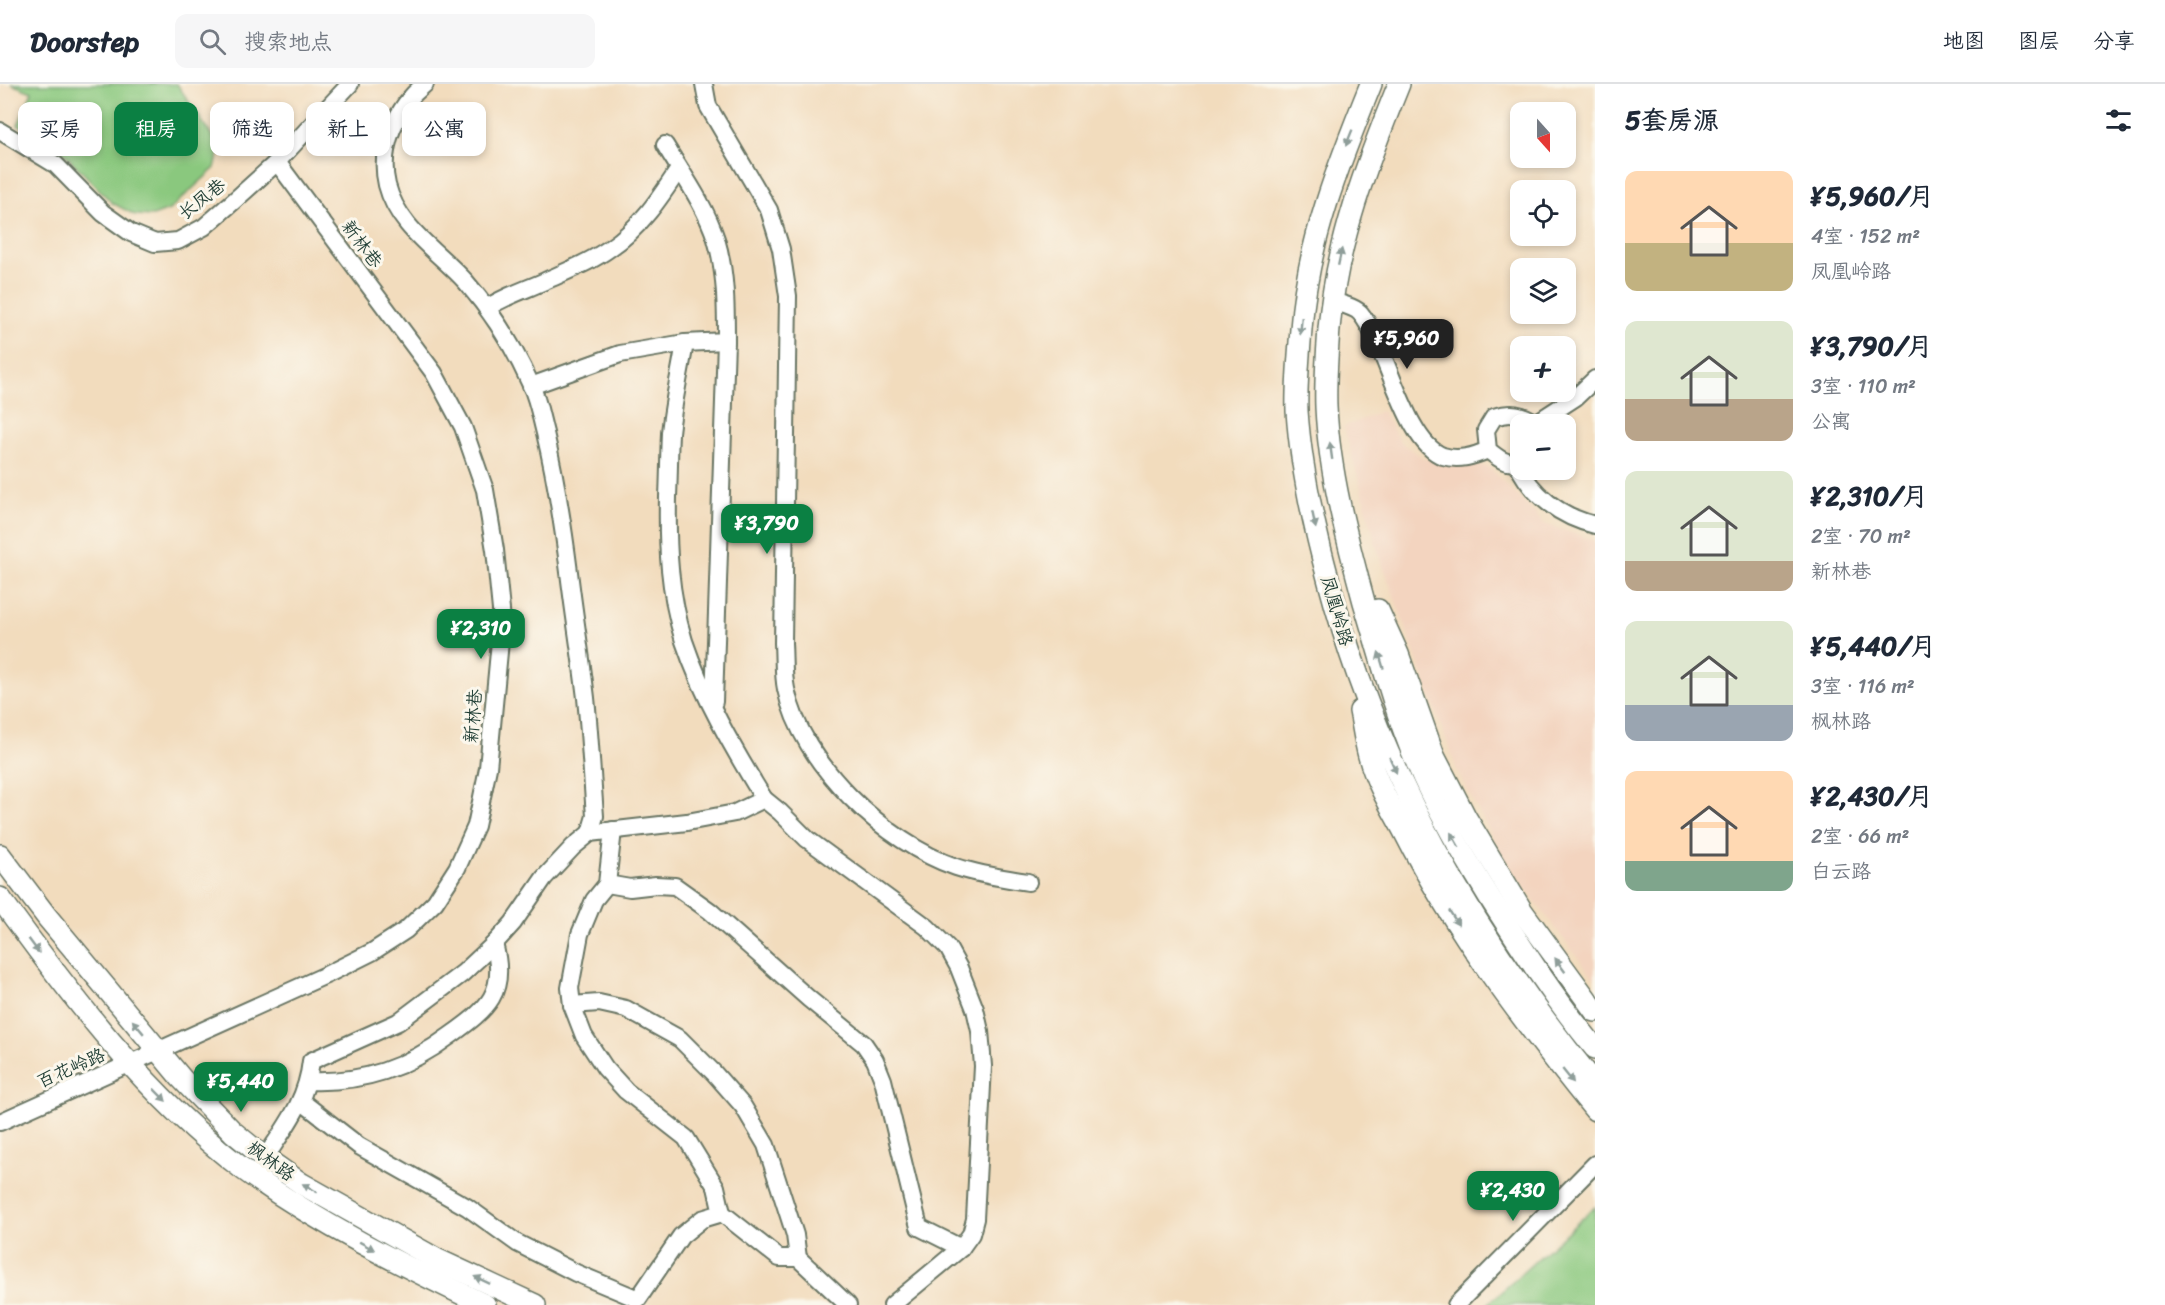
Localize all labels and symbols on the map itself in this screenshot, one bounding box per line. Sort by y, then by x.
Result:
north arrow [1510,102,1576,168]
one-way arrow [1344,129,1353,147]
street label: 长凤巷 [171,170,233,228]
street label: 新林巷 [333,213,391,275]
one-way arrow [1336,247,1345,266]
one-way arrow [1296,317,1306,336]
pin: ¥5,960 [1358,319,1456,370]
one-way arrow [1326,441,1335,460]
pin: ¥3,790 [718,504,816,555]
one-way arrow [1310,511,1319,530]
street label: 凤凰岭路 [1312,572,1362,650]
pin: ¥2,310 [432,609,530,660]
one-way arrow [1376,651,1385,669]
street label: 新林巷 [455,688,491,744]
one-way arrow [1388,757,1398,775]
one-way arrow [1450,832,1461,848]
one-way arrow [1448,910,1459,926]
one-way arrow [28,938,40,953]
one-way arrow [1554,957,1566,972]
one-way arrow [132,1019,145,1035]
street label: 百花岭路 [32,1039,110,1097]
pin: ¥5,440 [192,1062,290,1113]
one-way arrow [1561,1068,1574,1084]
one-way arrow [152,1087,166,1101]
street label: 枫林路 [240,1132,302,1190]
pin: ¥2,430 [1464,1171,1562,1222]
one-way arrow [301,1183,318,1193]
one-way arrow [359,1241,376,1251]
one-way arrow [473,1276,490,1285]

